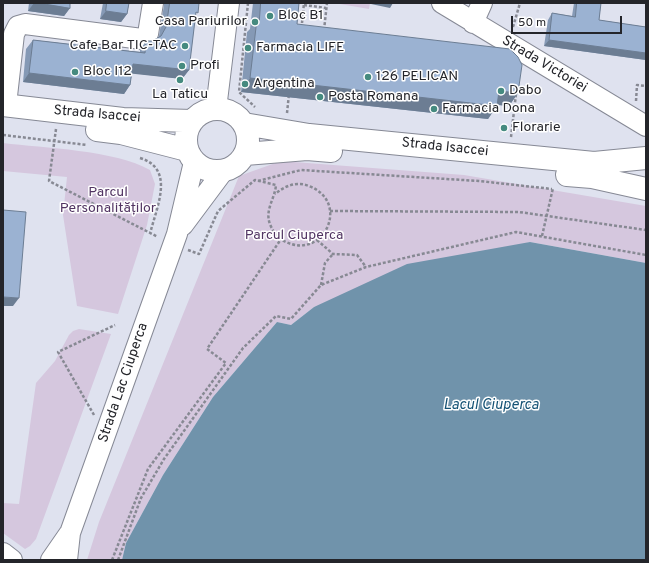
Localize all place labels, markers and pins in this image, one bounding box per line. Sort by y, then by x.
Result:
place label: Bloc B1 [278,8,324,24]
marker: Bloc B1 [265,11,275,21]
place label: Casa Pariurilor [155,14,247,30]
marker: Casa Pariurilor [250,17,260,27]
place label: Cafe Bar TIC-TAC [70,38,177,54]
place label: Farmacia LIFE [256,40,344,56]
marker: Cafe Bar TIC-TAC [180,41,190,51]
marker: Farmacia LIFE [243,43,253,53]
place label: Profi [190,58,220,74]
marker: Profi [177,61,187,71]
place label: Bloc I12 [83,64,132,80]
marker: Bloc I12 [70,67,80,77]
place label: 126 PELICAN [376,69,458,85]
marker: 126 PELICAN [363,72,373,82]
marker: La Taticu [175,75,185,85]
place label: Argentina [253,76,315,92]
marker: Argentina [240,79,250,89]
place label: Dabo [509,83,542,99]
marker: Dabo [496,86,506,96]
place label: La Taticu [152,87,208,103]
place label: Posta Romana [328,89,418,105]
marker: Posta Romana [315,92,325,102]
place label: Farmacia Dona [442,101,535,117]
marker: Farmacia Dona [429,104,439,114]
place label: Florarie [512,120,560,136]
marker: Florarie [499,123,509,133]

